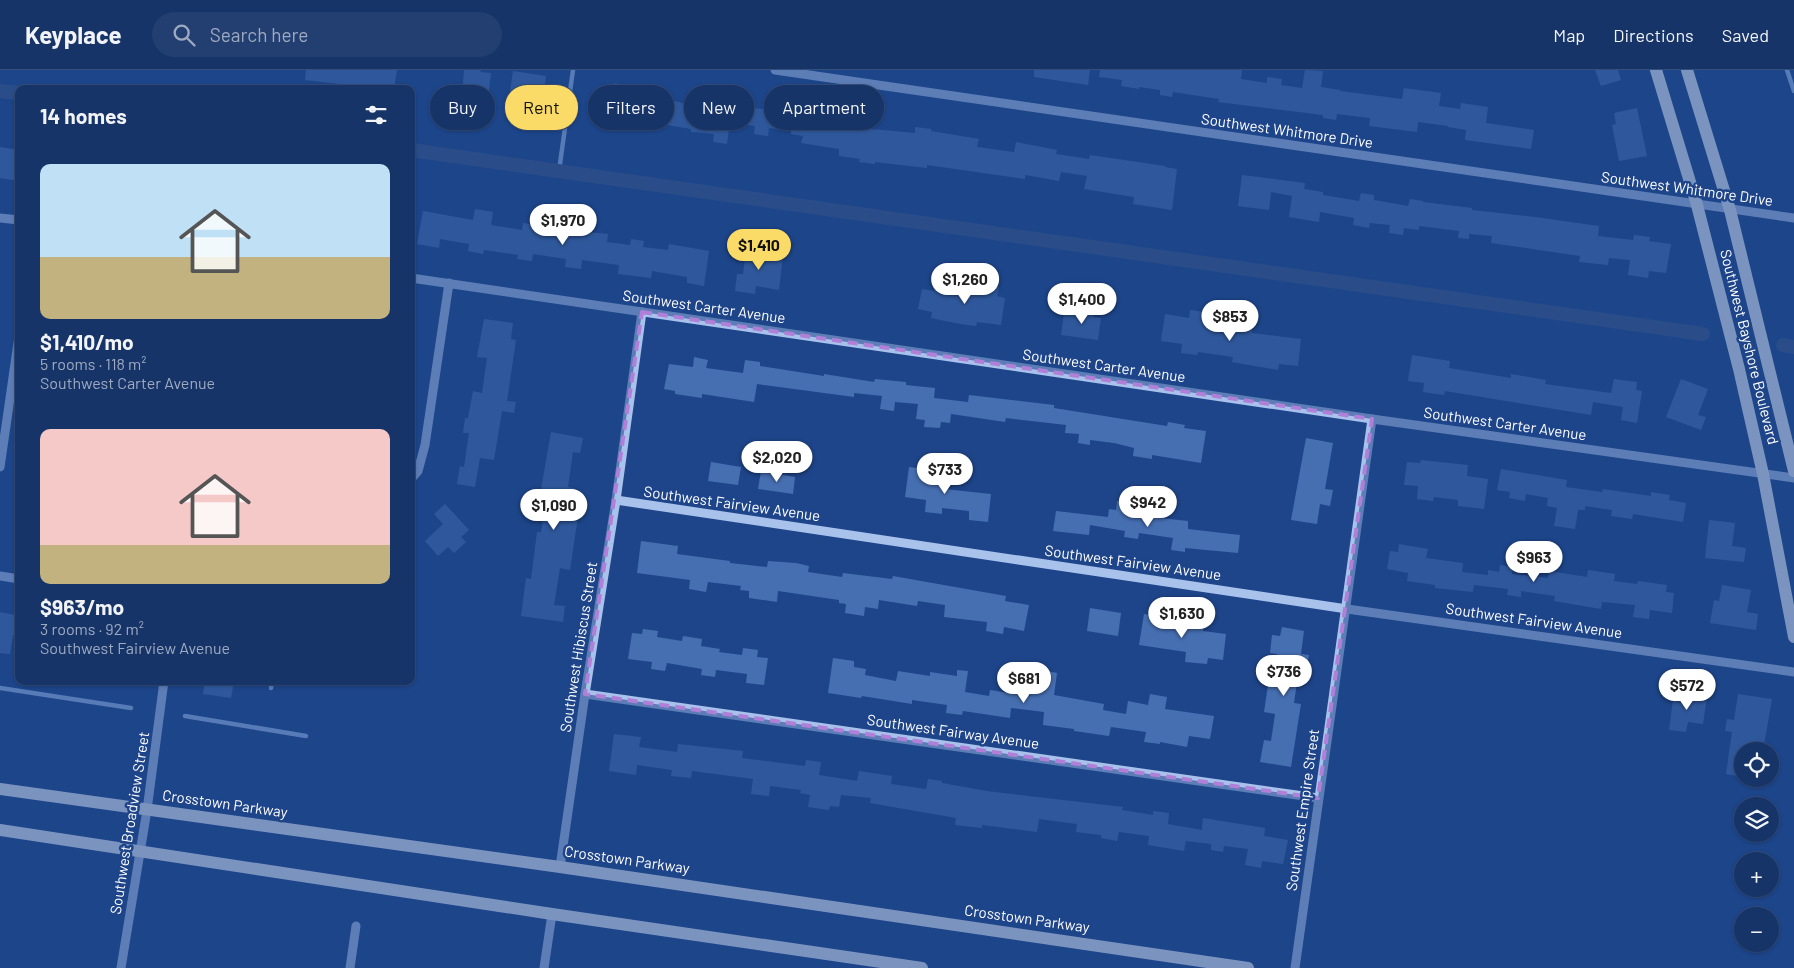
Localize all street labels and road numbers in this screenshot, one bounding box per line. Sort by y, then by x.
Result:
street label: Southwest Whitmore Drive [1200,109,1374,151]
street label: Southwest Whitmore Drive [1600,167,1774,209]
street label: Southwest Bayshore Boulevard [1717,247,1783,446]
street label: Southwest Carter Avenue [622,286,787,326]
street label: Southwest Carter Avenue [1022,345,1187,385]
street label: Southwest Carter Avenue [1423,403,1588,443]
street label: Southwest Fairview Avenue [643,482,822,524]
street label: Southwest Fairview Avenue [1044,541,1223,583]
street label: Southwest Hibiscus Street [556,560,600,733]
street label: Southwest Fairview Avenue [1445,599,1624,641]
street label: Southwest Fairway Avenue [866,710,1040,752]
street label: Southwest Empire Street [1282,728,1322,892]
street label: Southwest Broadview Street [106,730,152,916]
street label: Crosstown Parkway [161,785,289,821]
street label: Crosstown Parkway [563,841,691,877]
street label: Crosstown Parkway [963,900,1091,936]

